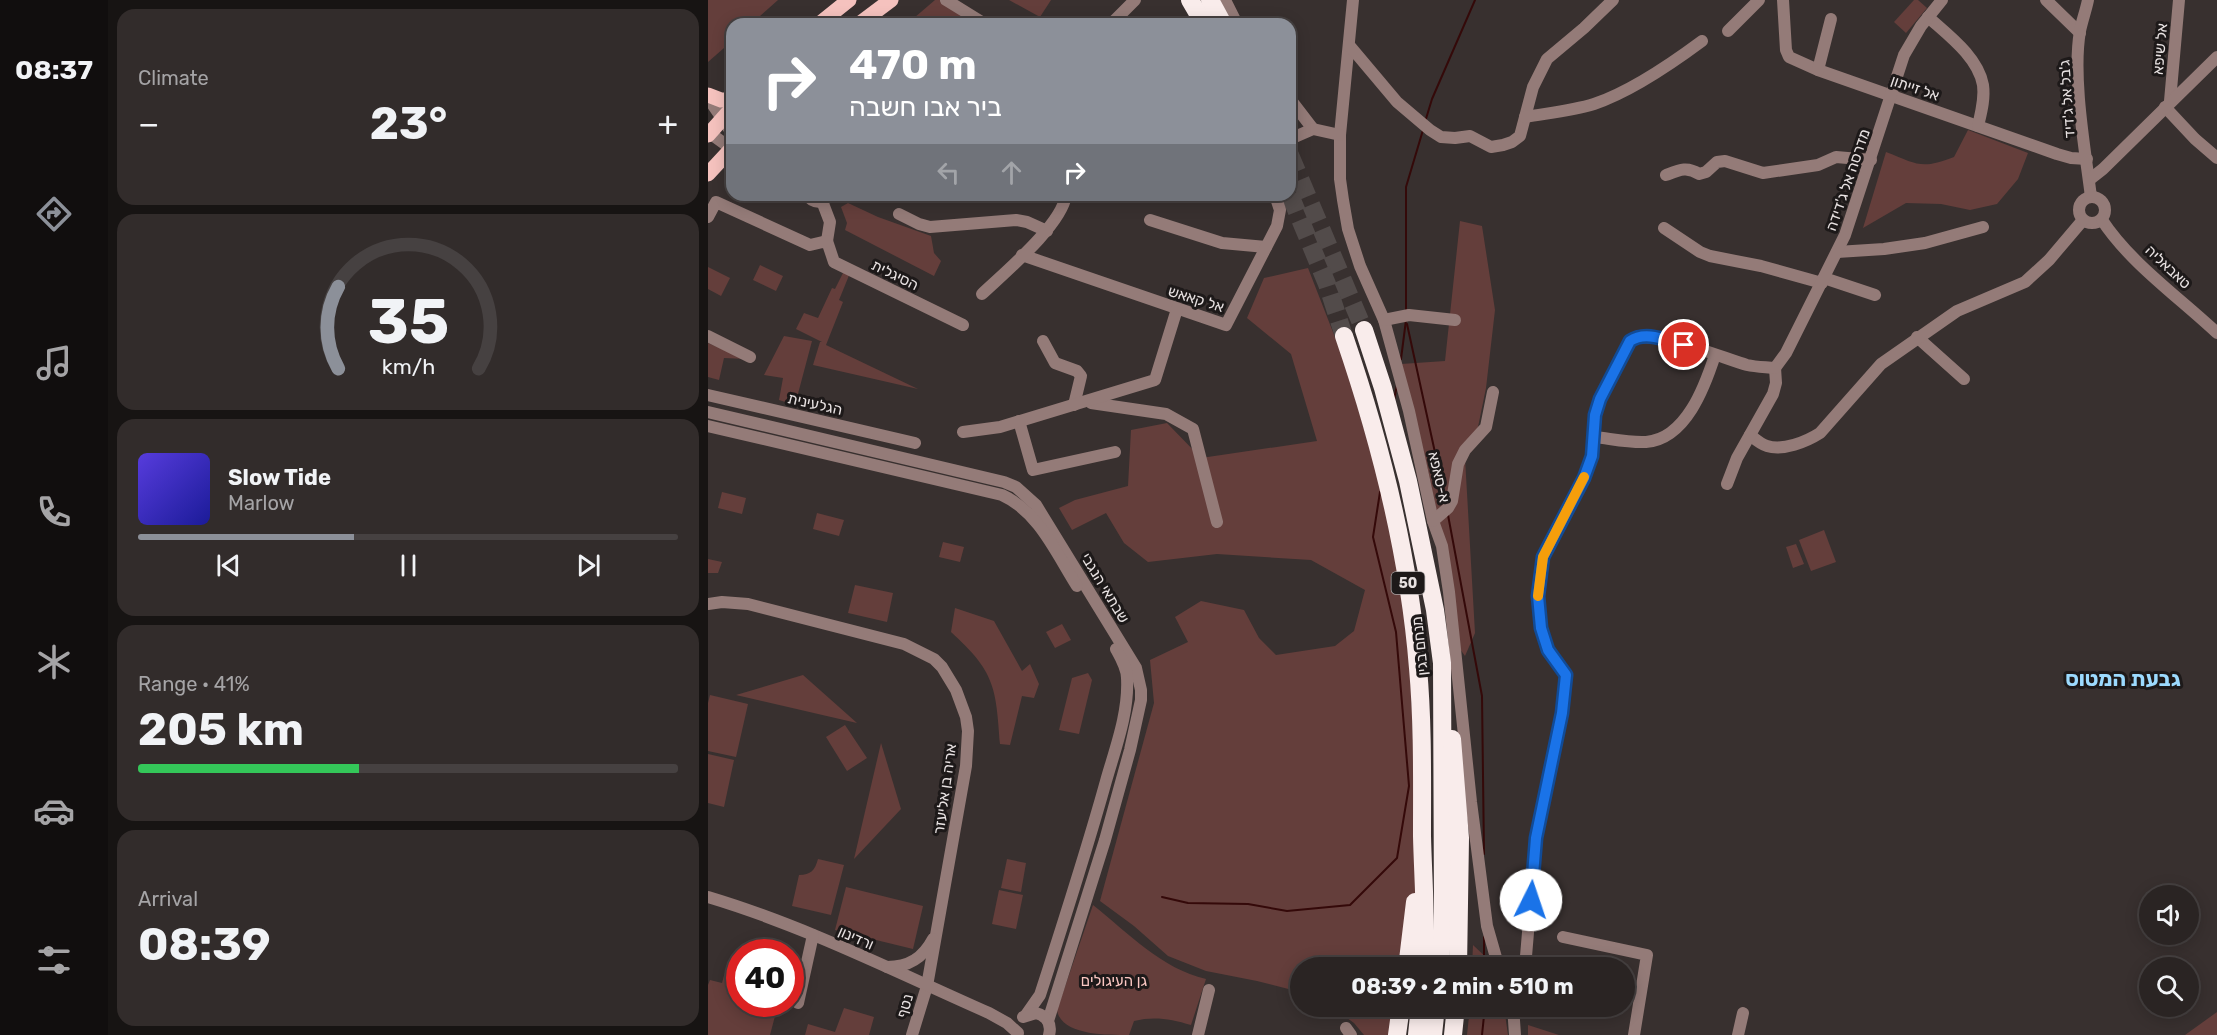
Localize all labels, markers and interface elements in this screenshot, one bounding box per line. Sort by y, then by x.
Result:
street label: אל שיפא [2149,22,2171,75]
text: 470 m [849,40,977,90]
icon: right [750,42,828,120]
text: 08:37 [15,54,93,86]
street label: ג'בל אל ג'דיד [2055,59,2079,139]
text: Climate [138,66,209,90]
street label: אל זייתון [1888,71,1942,105]
text: ביר אבו חשבה [849,91,1002,123]
text: 23° [370,97,447,150]
text: − [138,104,159,143]
text: + [657,104,678,143]
street label: מדרסה אל ג'דידה [1822,127,1874,233]
icon: left [932,156,965,189]
icon: ahead [995,156,1028,189]
icon: right [1058,156,1091,189]
icon: directions [33,193,75,235]
street label: טאבאליה [2141,241,2195,293]
street label: הסיגלית [869,256,921,294]
street label: אל קאאש [1166,282,1226,316]
text: 35 [367,285,449,359]
pin [1658,319,1709,370]
icon: arrive [1667,328,1700,361]
icon: music [33,342,75,384]
text: km/h [381,355,435,380]
street label: הגלעינית [786,389,844,419]
street label: א-סאפא [1424,450,1454,504]
text: Slow Tide [228,464,331,491]
icon: phone [33,491,75,533]
text: Marlow [228,491,295,515]
icon: previous [212,549,245,582]
icon: pause [392,549,425,582]
icon: next [572,549,605,582]
street label: שבתאי הנגבי [1077,550,1133,626]
road number: 50 [1392,572,1424,594]
street label: מנחם בגין [1408,615,1432,677]
icon: climate [33,641,75,683]
district label: גבעת המטוס [2065,666,2181,691]
text: Range · 41% [138,672,250,696]
text: 205 km [138,703,304,756]
street label: אריה בן אליעזר [930,742,960,835]
icon: car [33,790,75,832]
position arrow [1499,868,1563,932]
map controls [2139,885,2199,1017]
button: sound [2139,885,2199,945]
text: Arrival [138,887,198,911]
text: 08:39 [138,918,271,971]
street label: ורדינון [835,922,877,954]
icon: filters [33,939,75,981]
speed limit sign: 40 [726,939,804,1017]
button: search [2139,957,2199,1017]
park label: גן העיגולים [1081,972,1147,990]
text: 08:39 · 2 min · 510 m [1351,973,1574,1000]
street label: נטף [893,992,917,1020]

